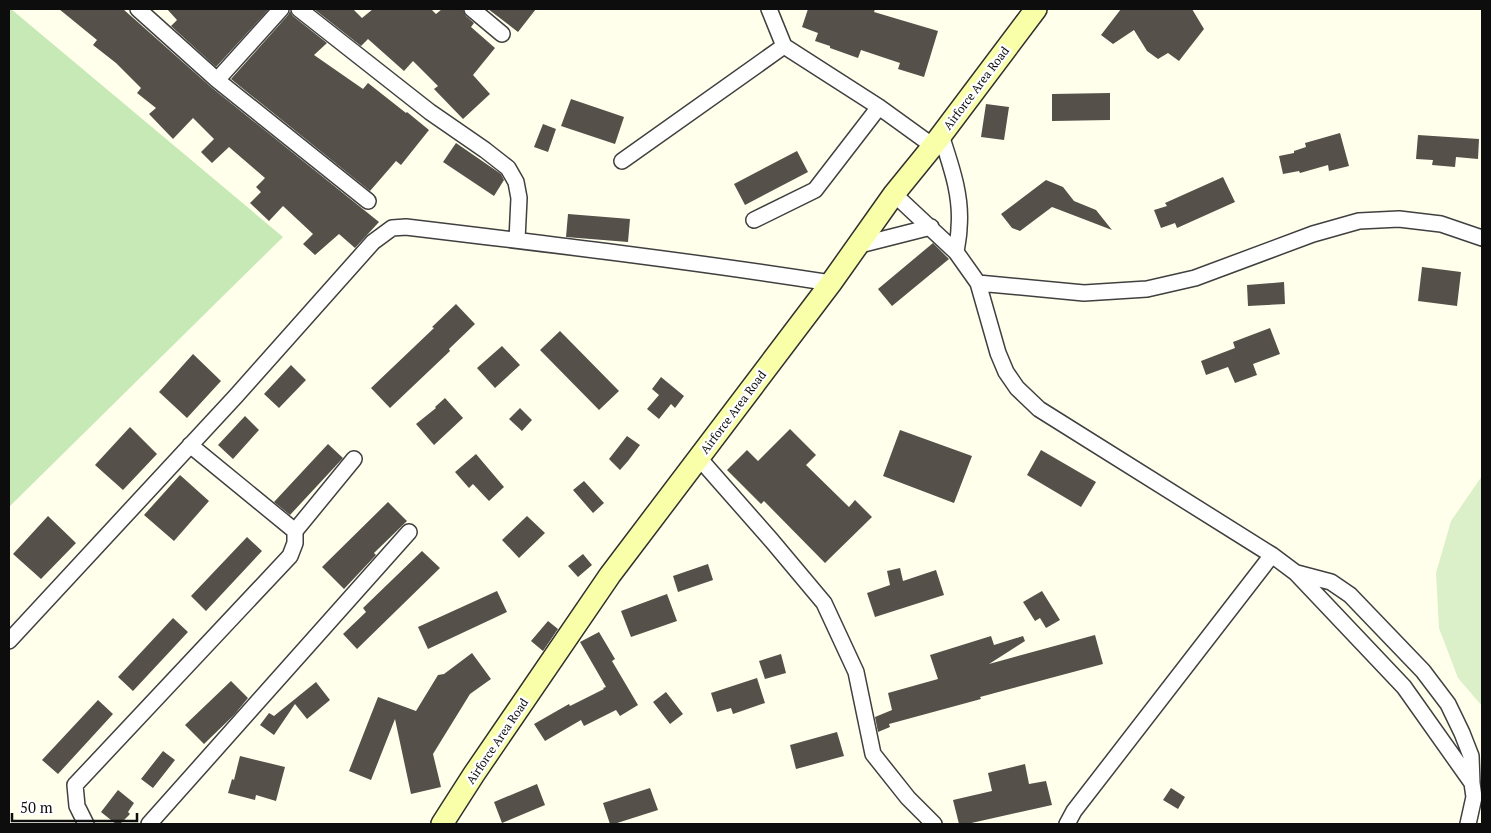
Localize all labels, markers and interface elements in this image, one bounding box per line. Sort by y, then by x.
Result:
street label: Airforce Area Road [940,43,1012,133]
street label: Airforce Area Road [697,367,769,457]
street label: Airforce Area Road [463,695,531,787]
scale bar [12,790,138,822]
text: 50 m [20,797,53,817]

